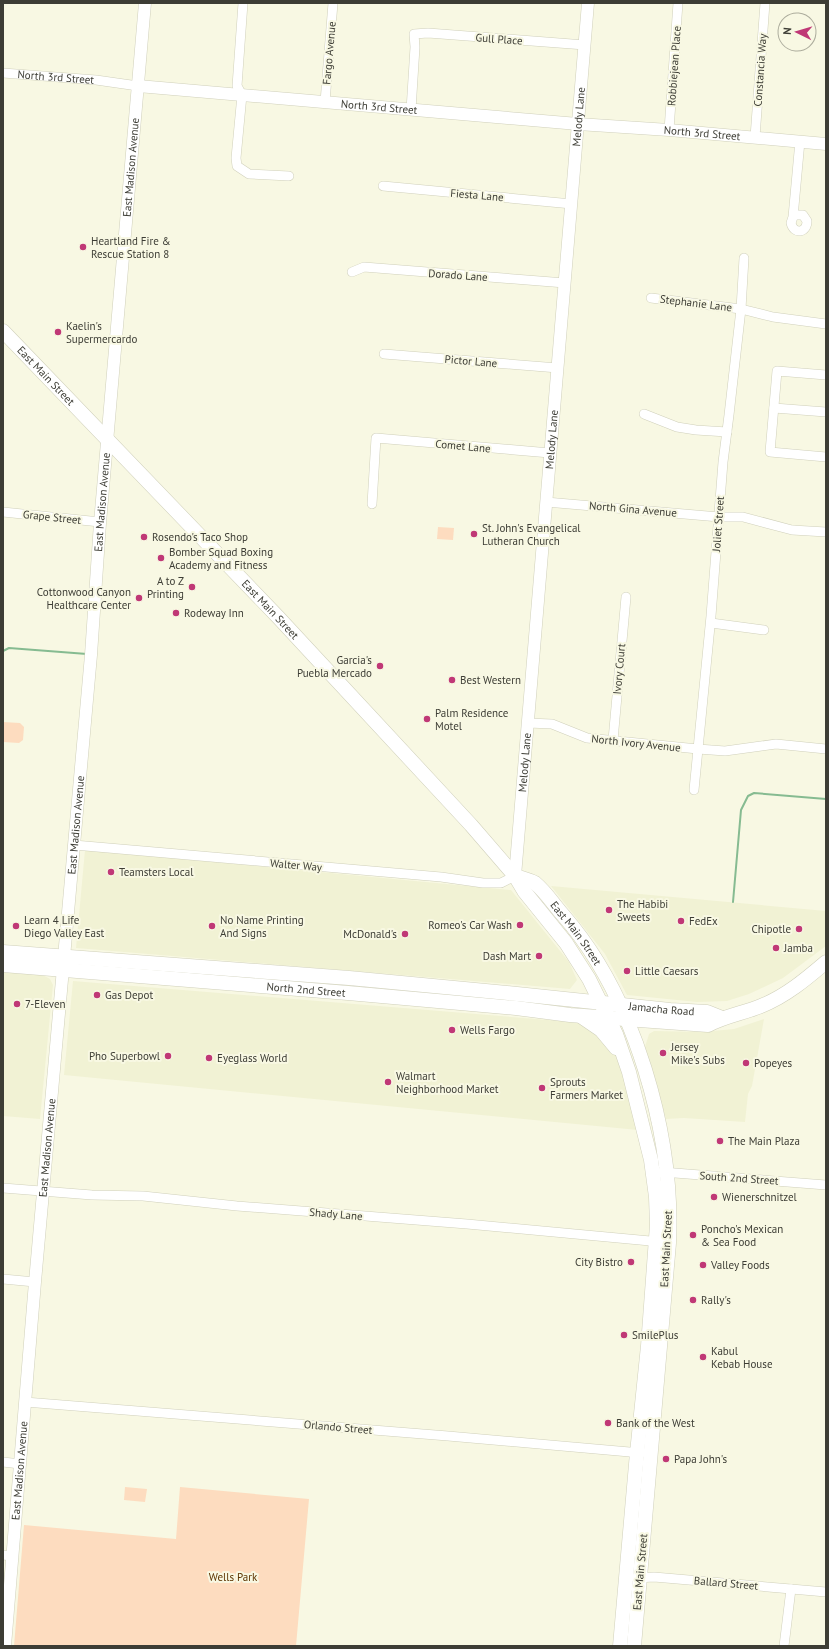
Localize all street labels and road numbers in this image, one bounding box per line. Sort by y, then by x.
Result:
street label: Fargo Avenue [319,20,339,85]
street label: Robbiejean Place [664,25,684,107]
street label: Gull Place [475,30,523,48]
street label: Constancia Way [750,32,770,107]
street label: North 3rd Street [17,67,95,87]
street label: Melody Lane [569,86,588,147]
street label: North 3rd Street [340,97,418,117]
street label: East Madison Avenue [120,117,142,217]
street label: North 3rd Street [663,123,741,143]
street label: Fiesta Lane [450,186,505,204]
street label: Dorado Lane [428,266,489,284]
street label: Stephanie Lane [659,292,733,314]
street label: East Main Street [14,343,78,408]
street label: Pictor Lane [444,352,498,370]
street label: Melody Lane [542,409,561,470]
street label: Comet Lane [435,437,492,455]
street label: East Madison Avenue [91,452,113,552]
street label: Joliet Street [709,496,727,553]
street label: North Gina Avenue [588,498,678,520]
street label: Grape Street [22,507,82,527]
street label: East Main Street [239,577,302,642]
street label: Ivory Court [610,643,628,695]
street label: North Ivory Avenue [591,731,682,755]
street label: Melody Lane [515,732,534,793]
street label: East Madison Avenue [64,775,87,875]
street label: Walter Way [269,856,323,874]
street label: East Main Street [547,898,605,968]
street label: North 2nd Street [266,979,346,1000]
street label: Jamacha Road [627,999,695,1018]
street label: East Madison Avenue [36,1097,58,1198]
street label: South 2nd Street [699,1168,779,1188]
street label: Shady Lane [309,1205,364,1223]
street label: East Main Street [657,1210,675,1288]
street label: Orlando Street [303,1417,373,1437]
street label: East Madison Avenue [8,1420,31,1521]
street label: East Main Street [630,1533,650,1611]
street label: Ballard Street [693,1573,759,1593]

